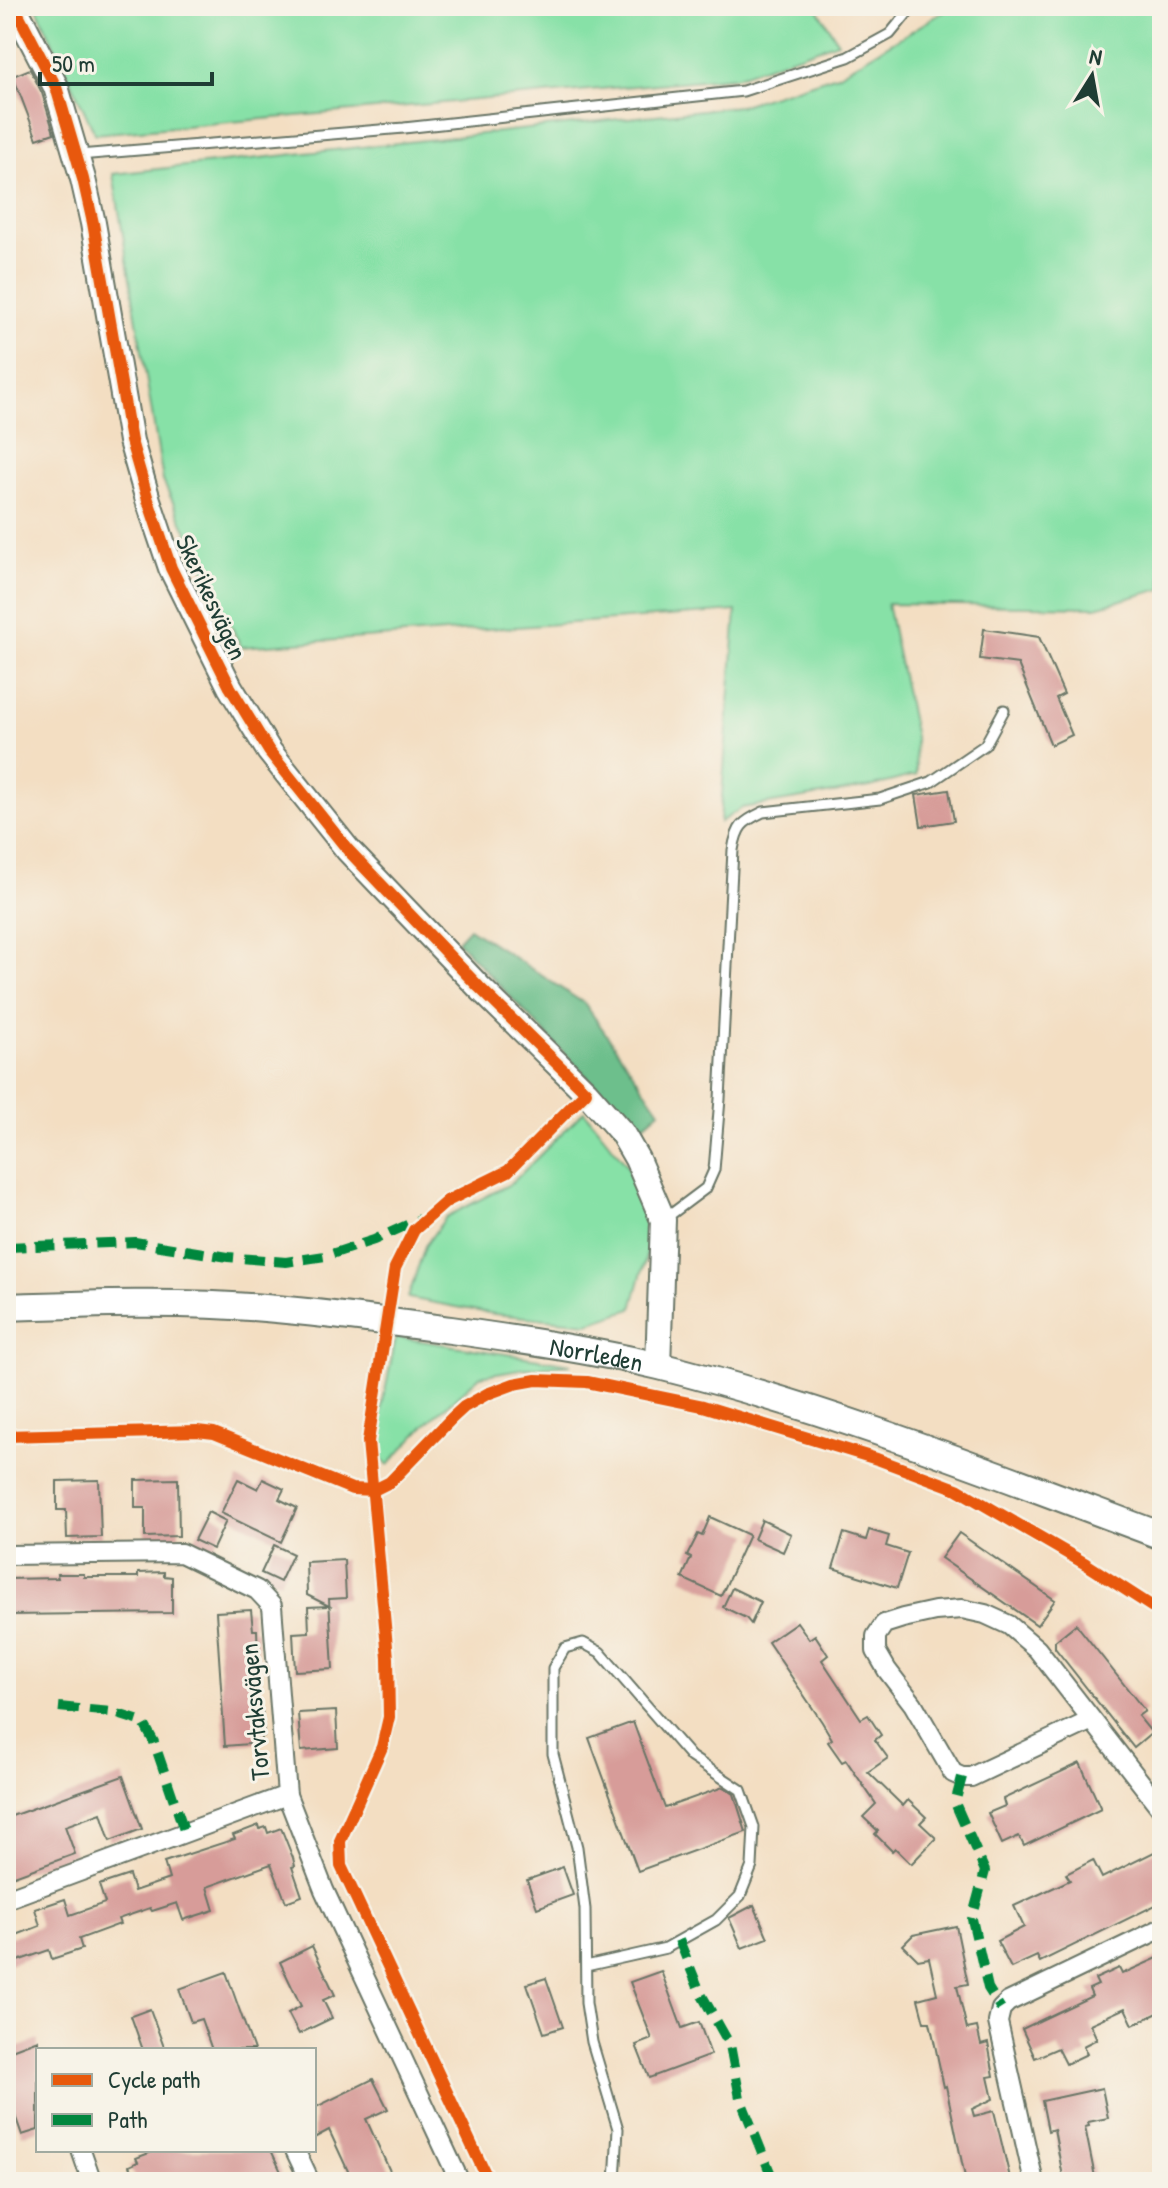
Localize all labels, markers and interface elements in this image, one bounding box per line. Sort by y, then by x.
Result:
scale bar [40,36,212,86]
north arrow [1052,36,1132,116]
text: N [1087,41,1105,72]
text: 50 m [52,47,95,79]
street label: Skerikesvägen [168,529,256,665]
street label: Norrleden [548,1328,646,1379]
street label: Torvtaksvägen [231,1642,277,1782]
legend [36,2048,316,2152]
text: Cycle path [108,2063,200,2095]
text: Path [108,2103,147,2135]

